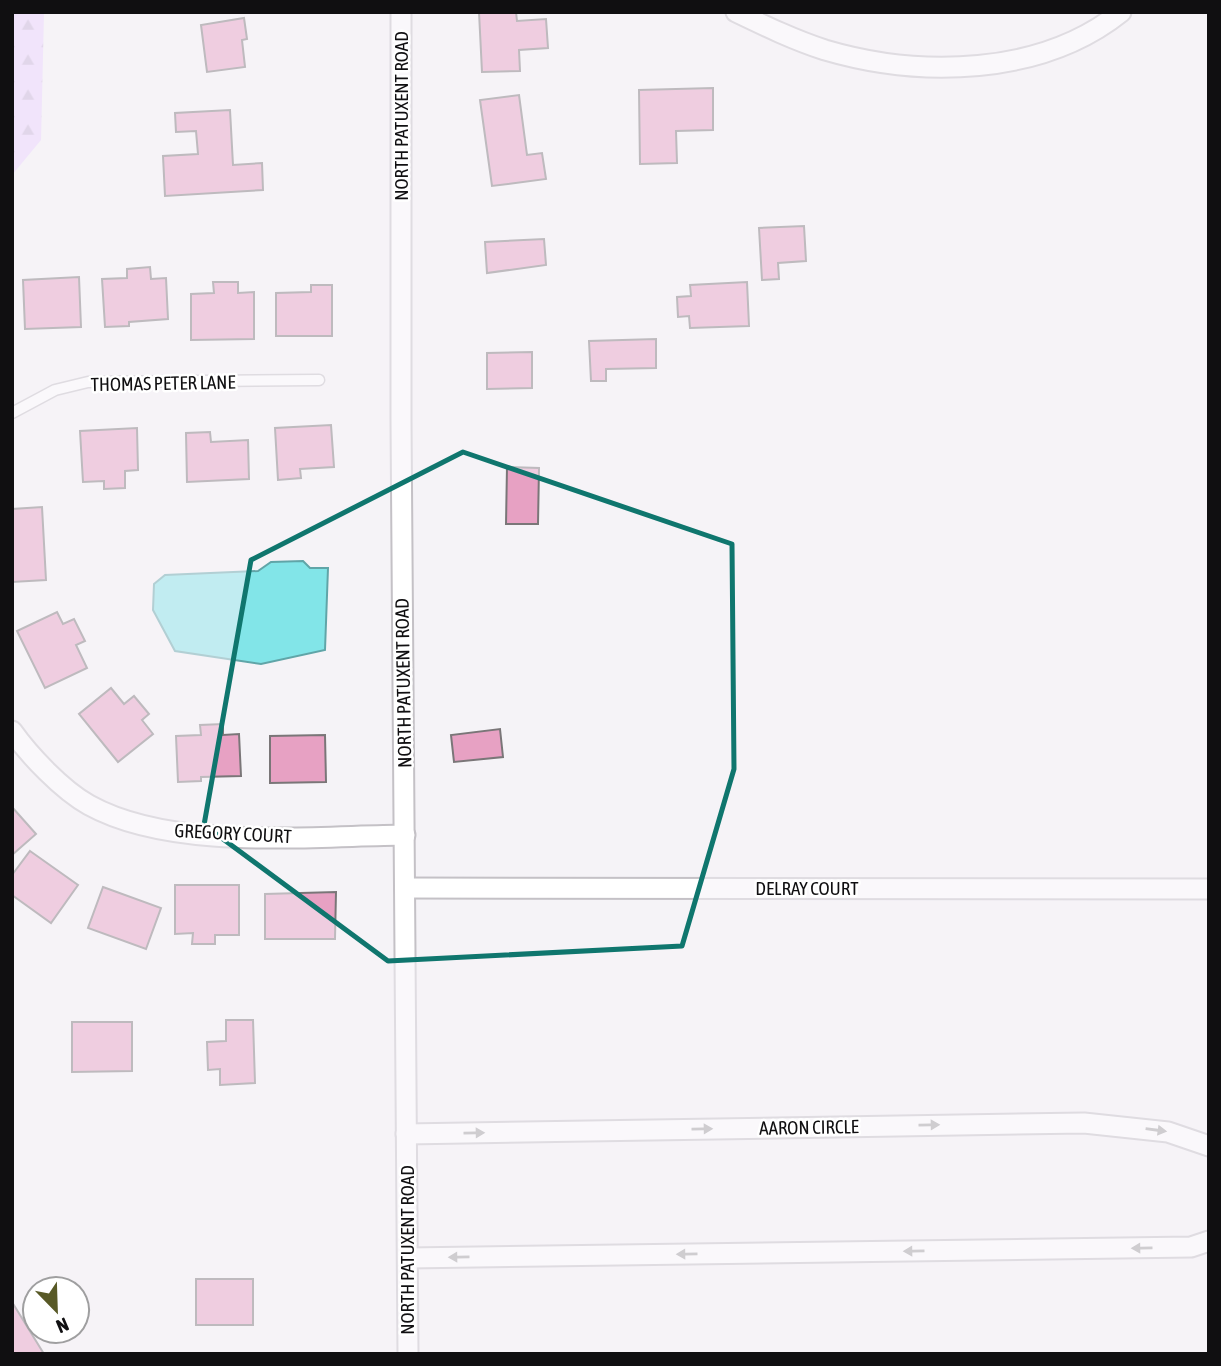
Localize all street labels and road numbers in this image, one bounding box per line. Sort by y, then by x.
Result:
street label: NORTH PATUXENT ROAD [390,31,412,201]
street label: THOMAS PETER LANE [90,371,236,395]
street label: NORTH PATUXENT ROAD [391,598,415,768]
street label: GREGORY COURT [174,819,293,847]
street label: DELRAY COURT [755,877,859,899]
street label: AARON CIRCLE [759,1115,859,1139]
street label: NORTH PATUXENT ROAD [396,1165,418,1335]

